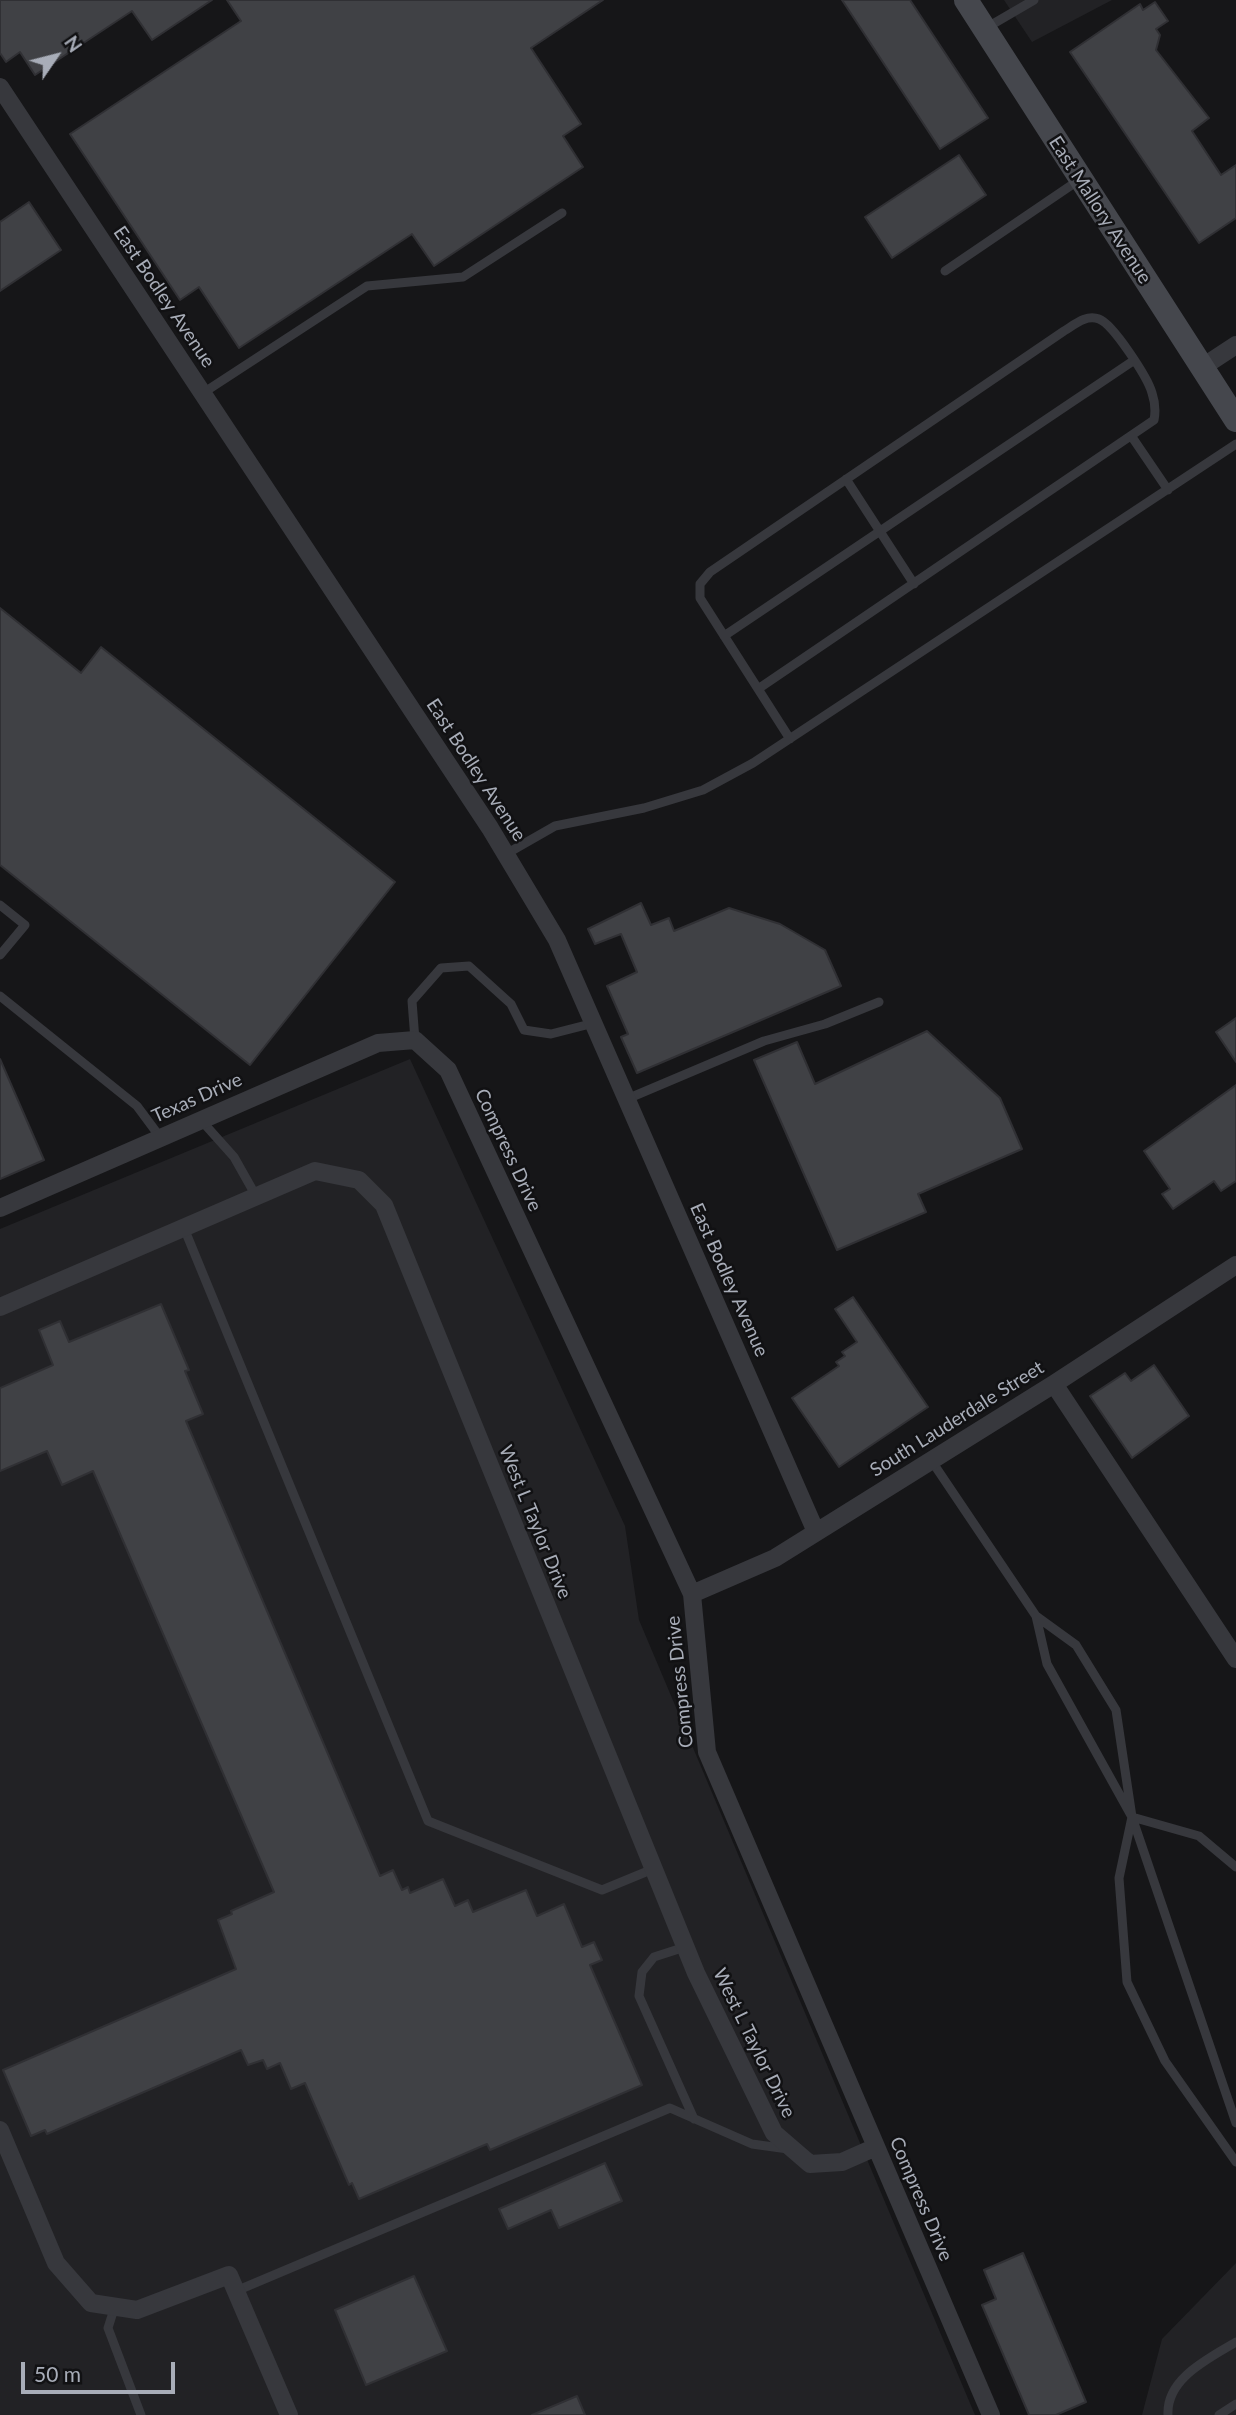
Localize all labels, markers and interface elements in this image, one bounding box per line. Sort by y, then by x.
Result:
north arrow [21,21,91,91]
text: N [60,31,87,56]
street label: East Mallory Avenue [1044,132,1156,288]
street label: East Bodley Avenue [108,222,220,372]
street label: East Bodley Avenue [421,694,531,846]
street label: Texas Drive [148,1068,246,1128]
street label: Compress Drive [470,1085,546,1215]
street label: East Bodley Avenue [685,1200,773,1360]
street label: South Lauderdale Street [866,1356,1048,1482]
street label: West L Taylor Drive [494,1442,576,1602]
street label: Compress Drive [662,1615,698,1749]
street label: West L Taylor Drive [708,1965,800,2121]
street label: Compress Drive [885,2133,957,2265]
scale bar [24,2348,178,2392]
text: 50 m [34,2361,81,2386]

